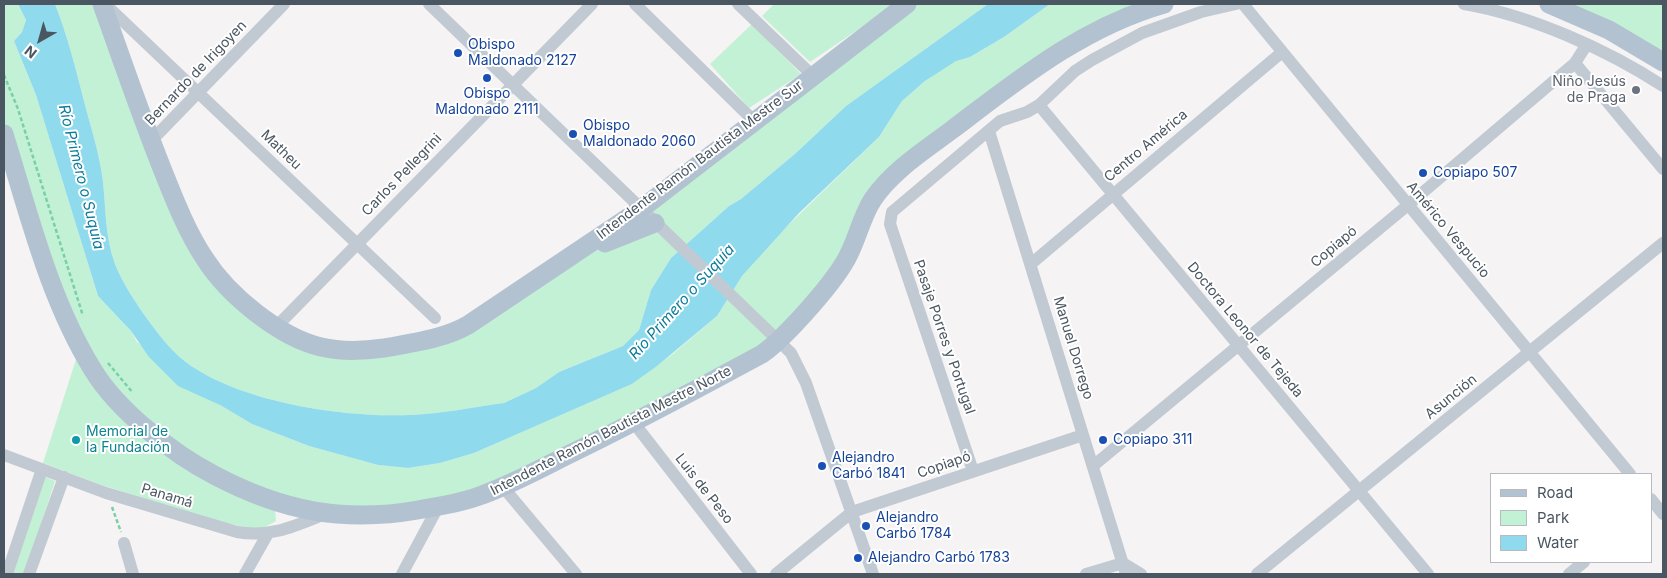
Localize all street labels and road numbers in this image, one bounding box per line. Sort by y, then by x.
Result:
street label: Bernardo de Irigoyen [142,17,250,129]
street label: Intendente Ramón Bautista Mestre Sur [594,77,806,243]
street label: Centro América [1101,106,1191,186]
street label: Matheu [257,127,305,173]
street label: Carlos Pellegrini [359,130,445,220]
street label: Américo Vespucio [1403,178,1493,282]
street label: Copiapó [1307,223,1361,271]
street label: Pasaje Porres y Portugal [910,258,978,416]
street label: Doctora Leonor de Tejeda [1183,259,1307,401]
street label: Manuel Dorrego [1049,295,1097,401]
street label: Intendente Ramón Bautista Mestre Norte [488,363,734,499]
street label: Asunción [1422,371,1480,423]
street label: Copiapó [915,448,973,482]
street label: Luis de Peso [671,451,737,527]
street label: Panamá [139,480,195,512]

